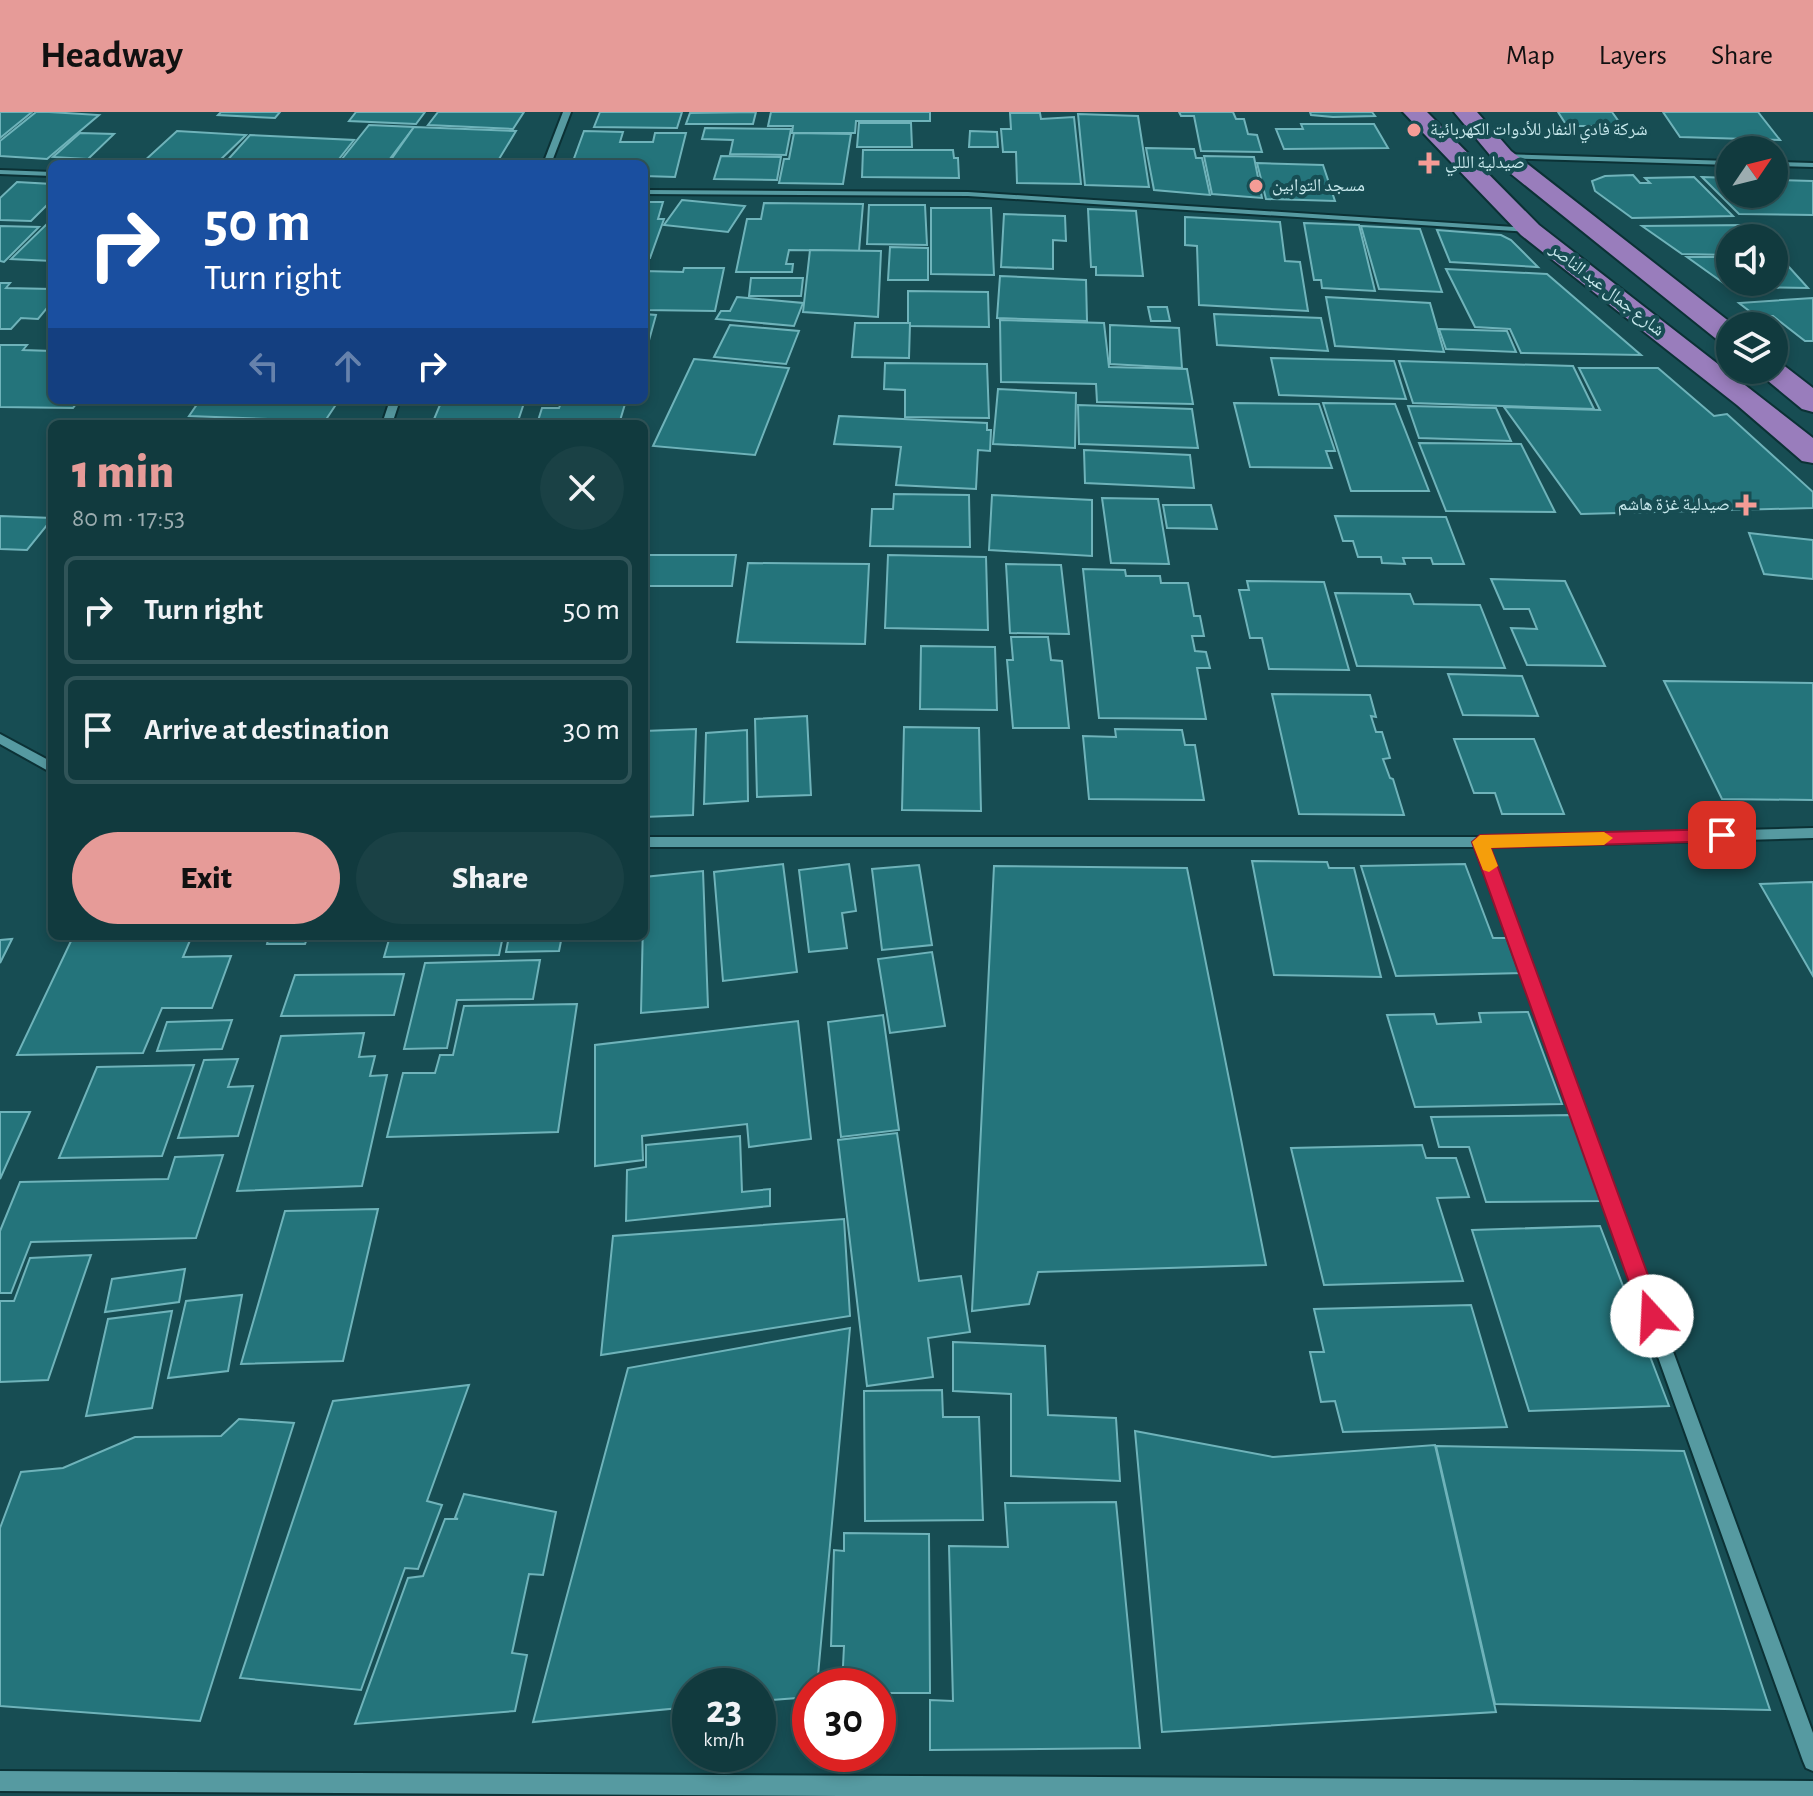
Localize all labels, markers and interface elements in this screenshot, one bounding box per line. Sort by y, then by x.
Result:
text: Headway [40,37,183,75]
text: Map [1506,42,1555,70]
text: Layers [1599,42,1667,70]
text: Share [1711,42,1773,70]
marker: شركة فادي النفار للأدوات الكهربائية [1405,121,1423,139]
place label: شركة فادي النفار للأدوات الكهربائية [1430,121,1648,144]
north arrow [1716,136,1788,208]
map controls [1716,136,1788,384]
marker: صيدلية الللي [1420,154,1438,172]
place label: صيدلية الللي [1445,154,1525,177]
marker: مسجد التوابين [1247,177,1265,195]
place label: مسجد التوابين [1272,177,1365,196]
icon: right [72,192,176,296]
text: 50 m [204,195,311,251]
button: sound [1716,224,1788,296]
street label: شارع جمال عبد الناصر [1545,239,1667,341]
text: Turn right [204,260,341,296]
button: layers [1716,312,1788,384]
icon: left [242,344,286,388]
icon: ahead [326,344,370,388]
icon: right [410,344,454,388]
button: close [540,446,624,530]
text: 1 min [72,449,174,497]
place label: صيدلية غزة هاشم [1618,496,1730,516]
marker: صيدلية غزة هاشم [1737,496,1755,514]
text: 80 m · 17:53 [72,505,185,531]
icon: right [76,588,120,632]
text: Turn right [144,595,263,625]
text: 50 m [563,595,620,625]
icon: arrive [76,708,120,752]
text: Arrive at destination [144,715,390,745]
text: 30 m [563,715,620,745]
pin [1688,801,1756,869]
icon: arrive [1700,813,1744,857]
button: Exit [72,832,340,924]
button: Share [356,832,624,924]
position arrow [1610,1274,1694,1358]
speed limit sign: 30 [792,1668,896,1772]
text: 23 [706,1690,742,1730]
text: km/h [703,1730,745,1750]

